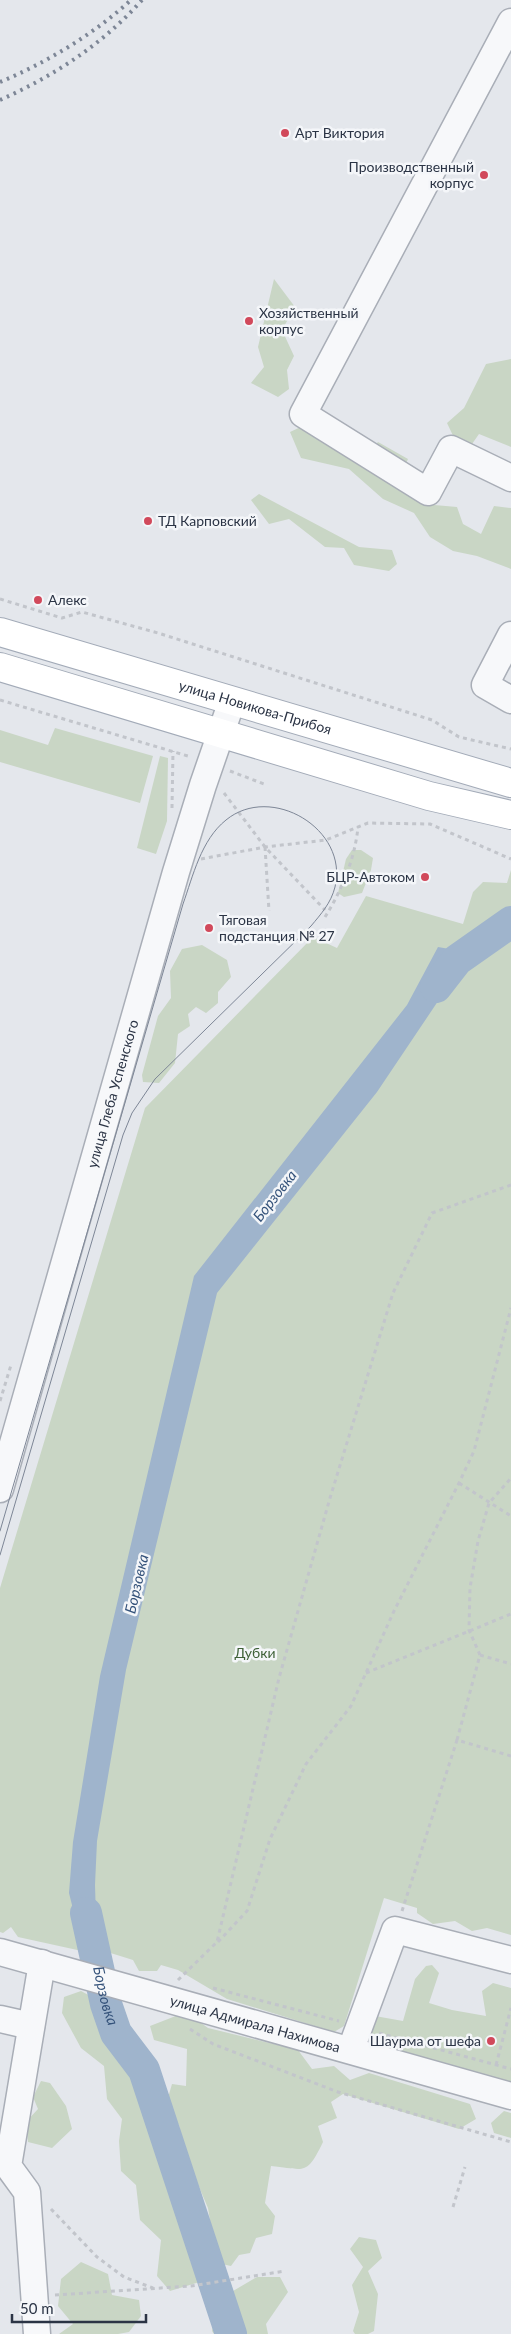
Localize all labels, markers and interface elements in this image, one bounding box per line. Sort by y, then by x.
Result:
place label: Арт Виктория [295,124,384,141]
marker: Арт Виктория [279,127,291,139]
place label: Производственный корпус [349,158,474,191]
marker: Производственный корпус [478,169,490,181]
place label: Хозяйственный корпус [259,304,359,337]
marker: Хозяйственный корпус [243,315,255,327]
place label: ТД Карповский [158,512,257,529]
marker: ТД Карповский [142,515,154,527]
place label: Алекс [48,591,87,608]
marker: Алекс [32,594,44,606]
street label: улица Новикова-Прибоя [177,676,334,738]
place label: БЦР-Автоком [326,868,415,885]
marker: БЦР-Автоком [419,871,431,883]
place label: Тяговая подстанция № 27 [219,911,335,944]
marker: Тяговая подстанция № 27 [203,922,215,934]
street label: улица Глеба Успенского [83,1017,141,1170]
water label: Борзовка [249,1166,300,1225]
water label: Борзовка [120,1552,152,1615]
park label: Дубки [234,1644,276,1661]
water label: Борзовка [90,1964,123,2028]
street label: улица Адмирала Нахимова [168,1991,342,2055]
place label: Шаурма от шефа [370,2032,481,2049]
marker: Шаурма от шефа [485,2035,497,2047]
scale bar [12,2292,146,2324]
text: 50 m [20,2299,54,2317]

